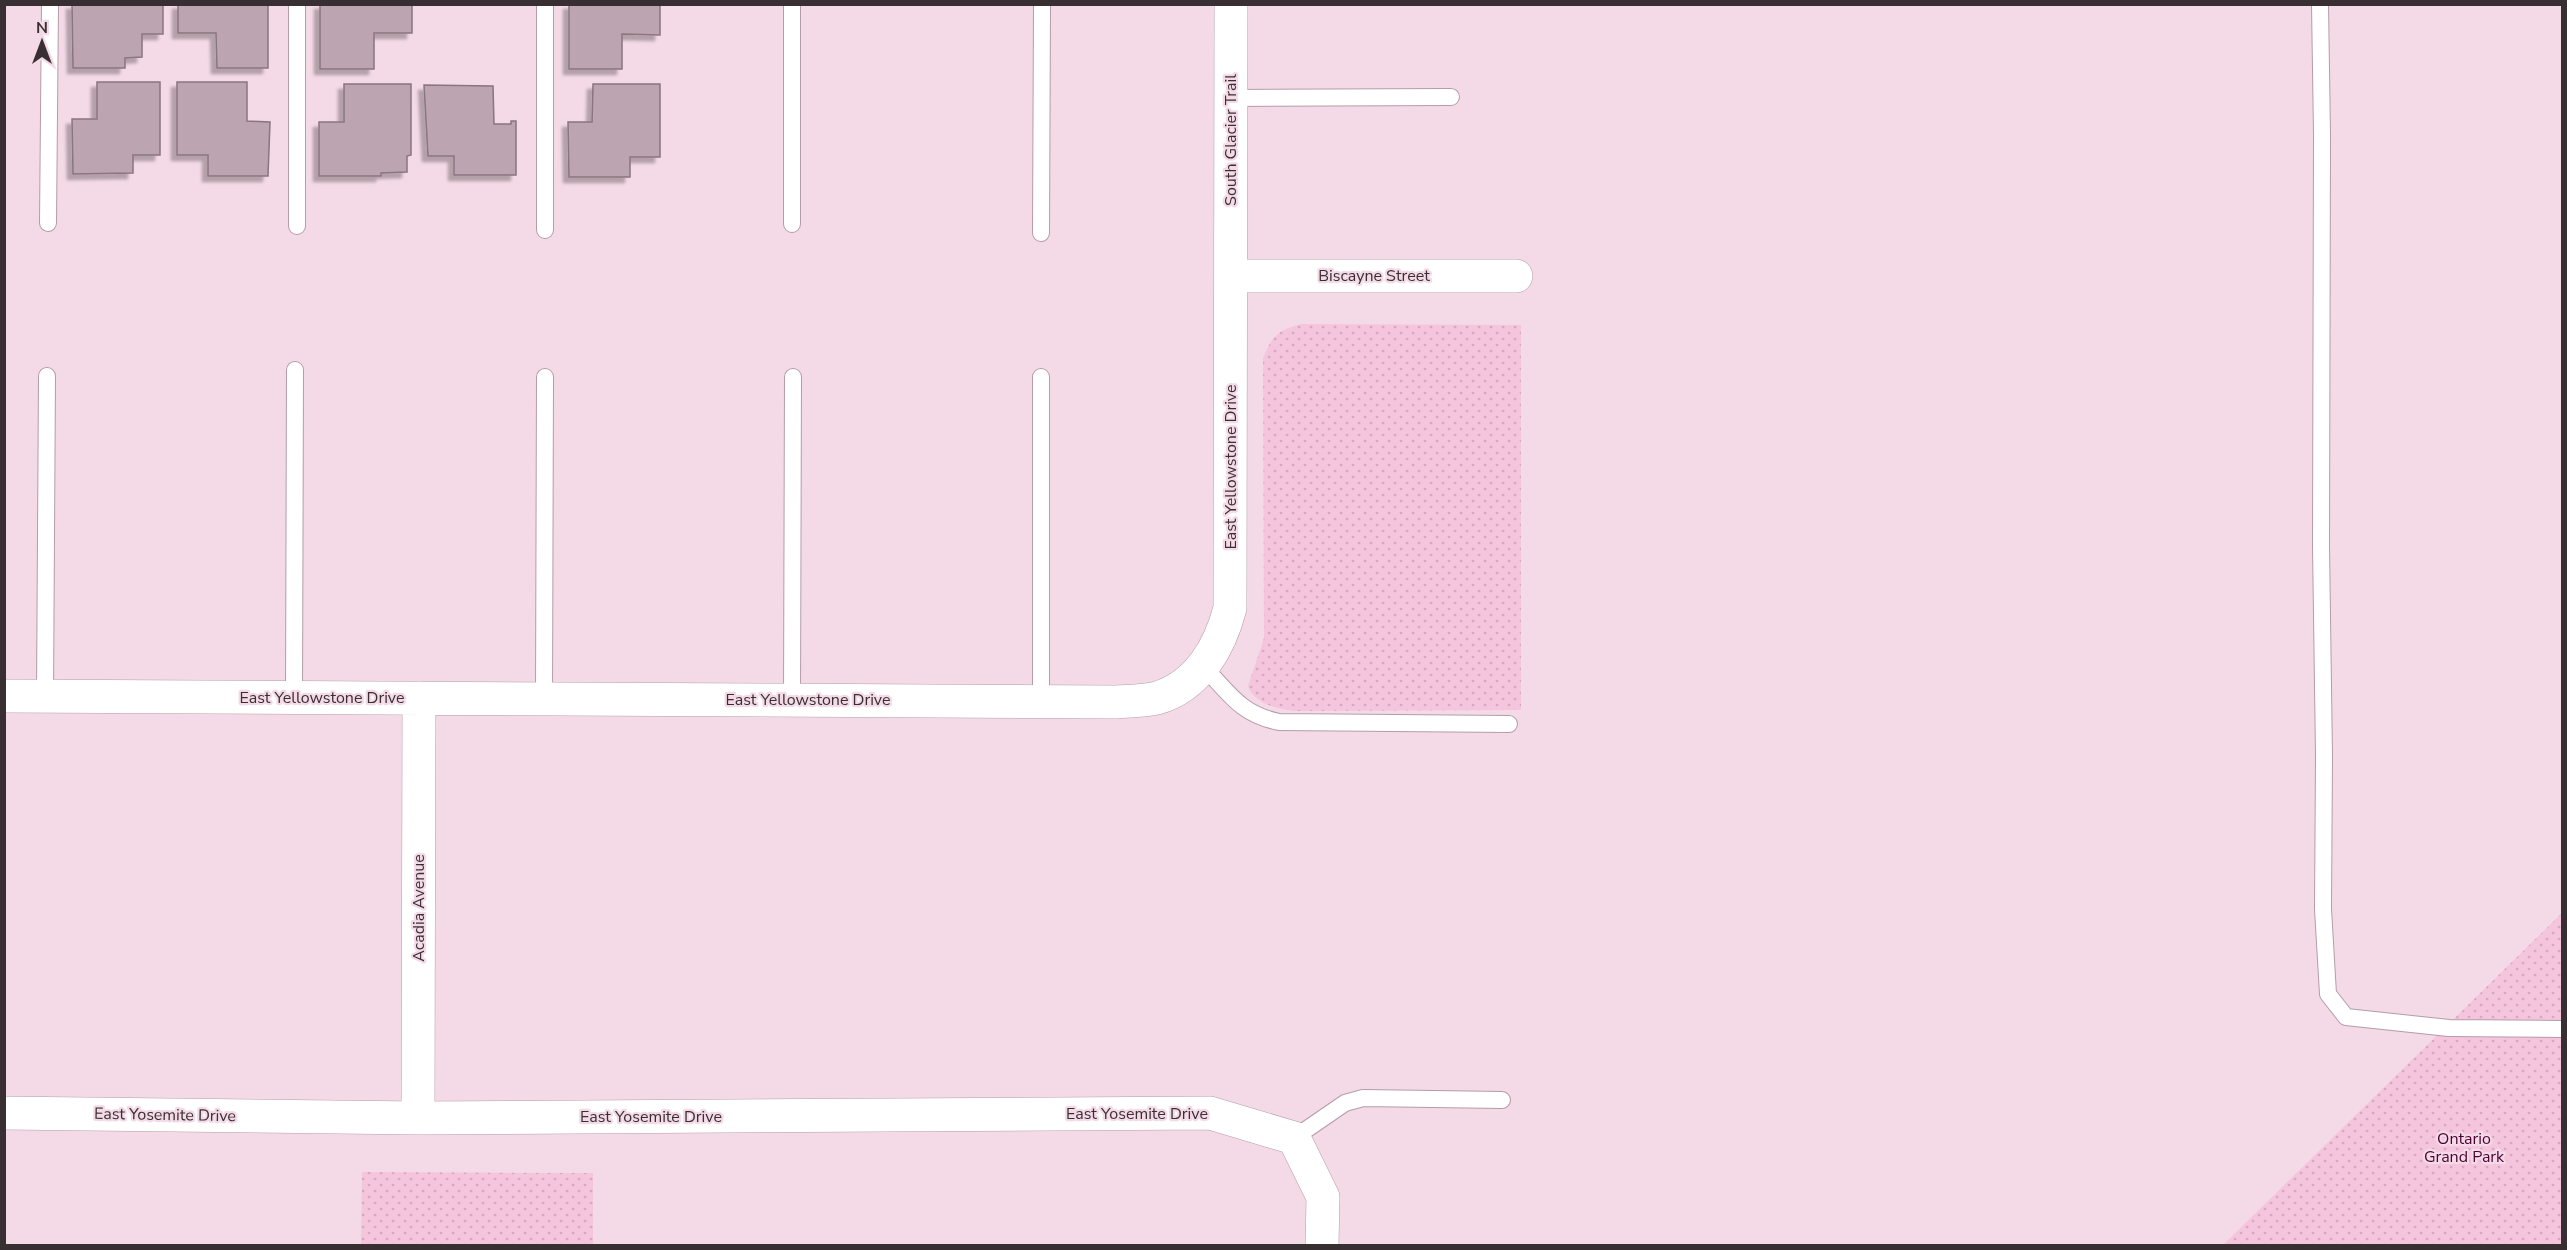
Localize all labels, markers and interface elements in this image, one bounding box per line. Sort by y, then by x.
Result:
north arrow [12,12,72,72]
text: N [36,17,48,39]
street label: South Glacier Trail [1220,74,1242,206]
street label: Biscayne Street [1318,265,1430,287]
street label: East Yellowstone Drive [1220,385,1242,549]
street label: East Yellowstone Drive [240,687,404,709]
street label: East Yellowstone Drive [726,689,890,711]
street label: Acadia Avenue [408,854,430,962]
street label: East Yosemite Drive [94,1103,236,1127]
street label: East Yosemite Drive [1066,1103,1208,1125]
street label: East Yosemite Drive [580,1106,722,1128]
park label: Ontario Grand Park [2424,1128,2505,1168]

